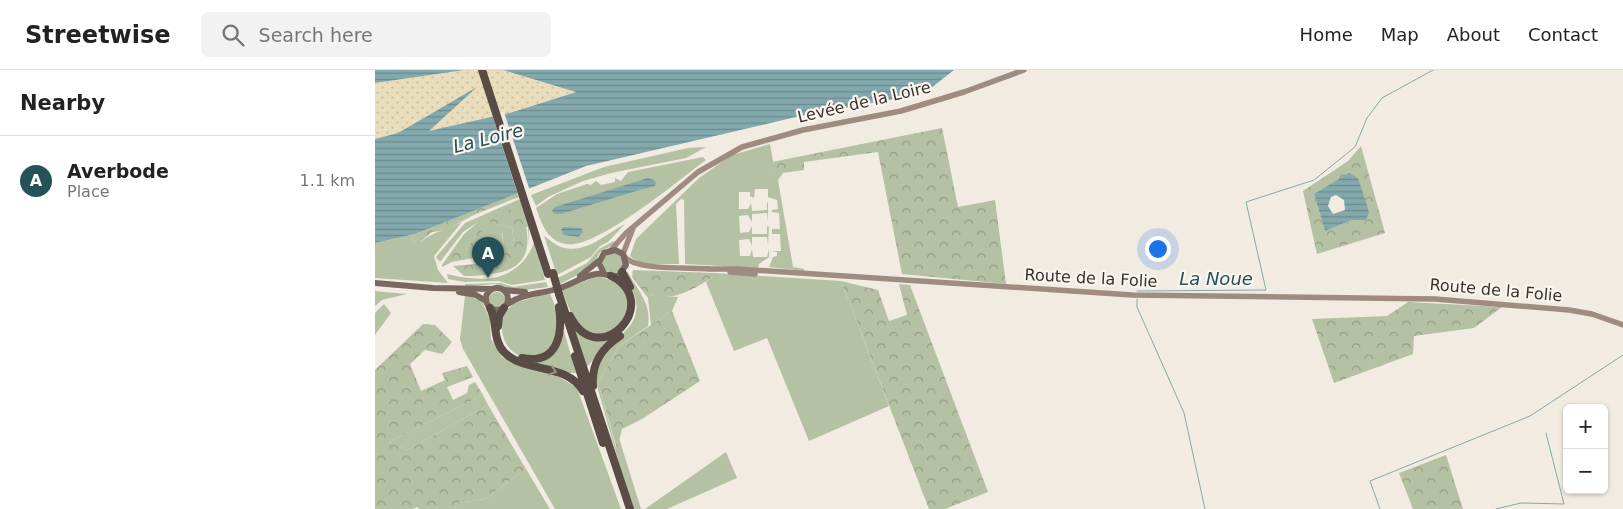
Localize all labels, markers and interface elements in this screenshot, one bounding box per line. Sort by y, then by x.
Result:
search box [201,12,551,57]
text: Streetwise [25,21,171,49]
icon: search [219,21,247,49]
text: Search here [259,24,373,46]
text: Home [1300,24,1353,45]
text: Map [1381,24,1419,45]
text: About [1447,24,1500,45]
text: Contact [1528,24,1598,45]
street label: Levée de la Loire [796,77,932,127]
text: Nearby [20,91,105,115]
water label: La Loire [451,119,525,157]
text: Averbode [67,160,169,182]
text: A [30,171,42,190]
text: 1.1 km [300,171,355,190]
text: Place [67,182,110,201]
your location [1145,236,1171,262]
pin: A [472,237,504,278]
street label: Route de la Folie [1024,265,1158,291]
water label: La Noue [1179,268,1253,289]
street label: Route de la Folie [1429,275,1563,305]
one-way arrow [549,366,557,376]
map controls [1563,404,1608,494]
button: + [1563,404,1608,449]
button: − [1563,449,1608,494]

